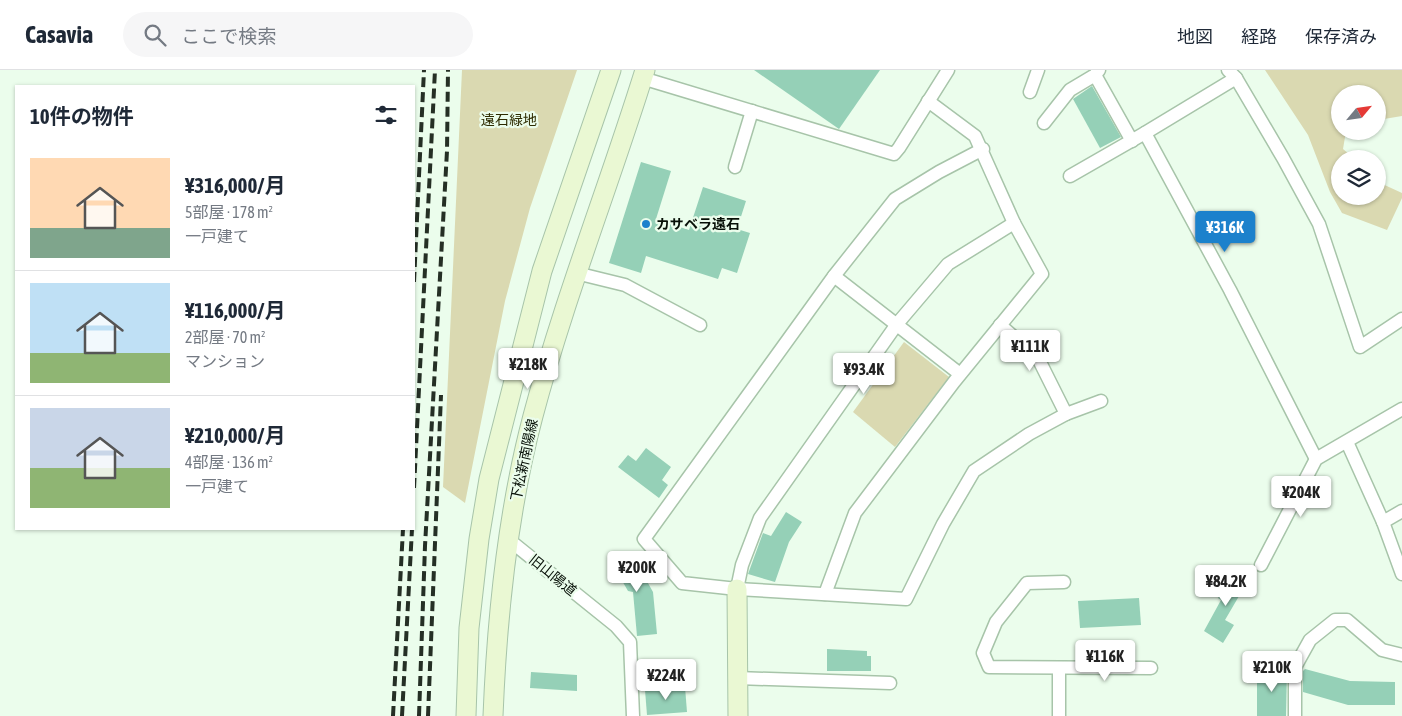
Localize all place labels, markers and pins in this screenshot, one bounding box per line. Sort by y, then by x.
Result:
pin: ¥316K [1190,210,1260,253]
place label: カサベラ遠石 [656,216,740,232]
marker: カサベラ遠石 [640,218,652,230]
pin: ¥111K [995,330,1065,372]
pin: ¥218K [493,348,563,390]
pin: ¥93.4K [823,352,905,395]
pin: ¥204K [1266,476,1336,518]
pin: ¥200K [602,550,672,593]
pin: ¥84.2K [1185,564,1267,607]
pin: ¥116K [1070,640,1140,682]
pin: ¥210K [1237,650,1307,693]
pin: ¥224K [631,658,701,701]

